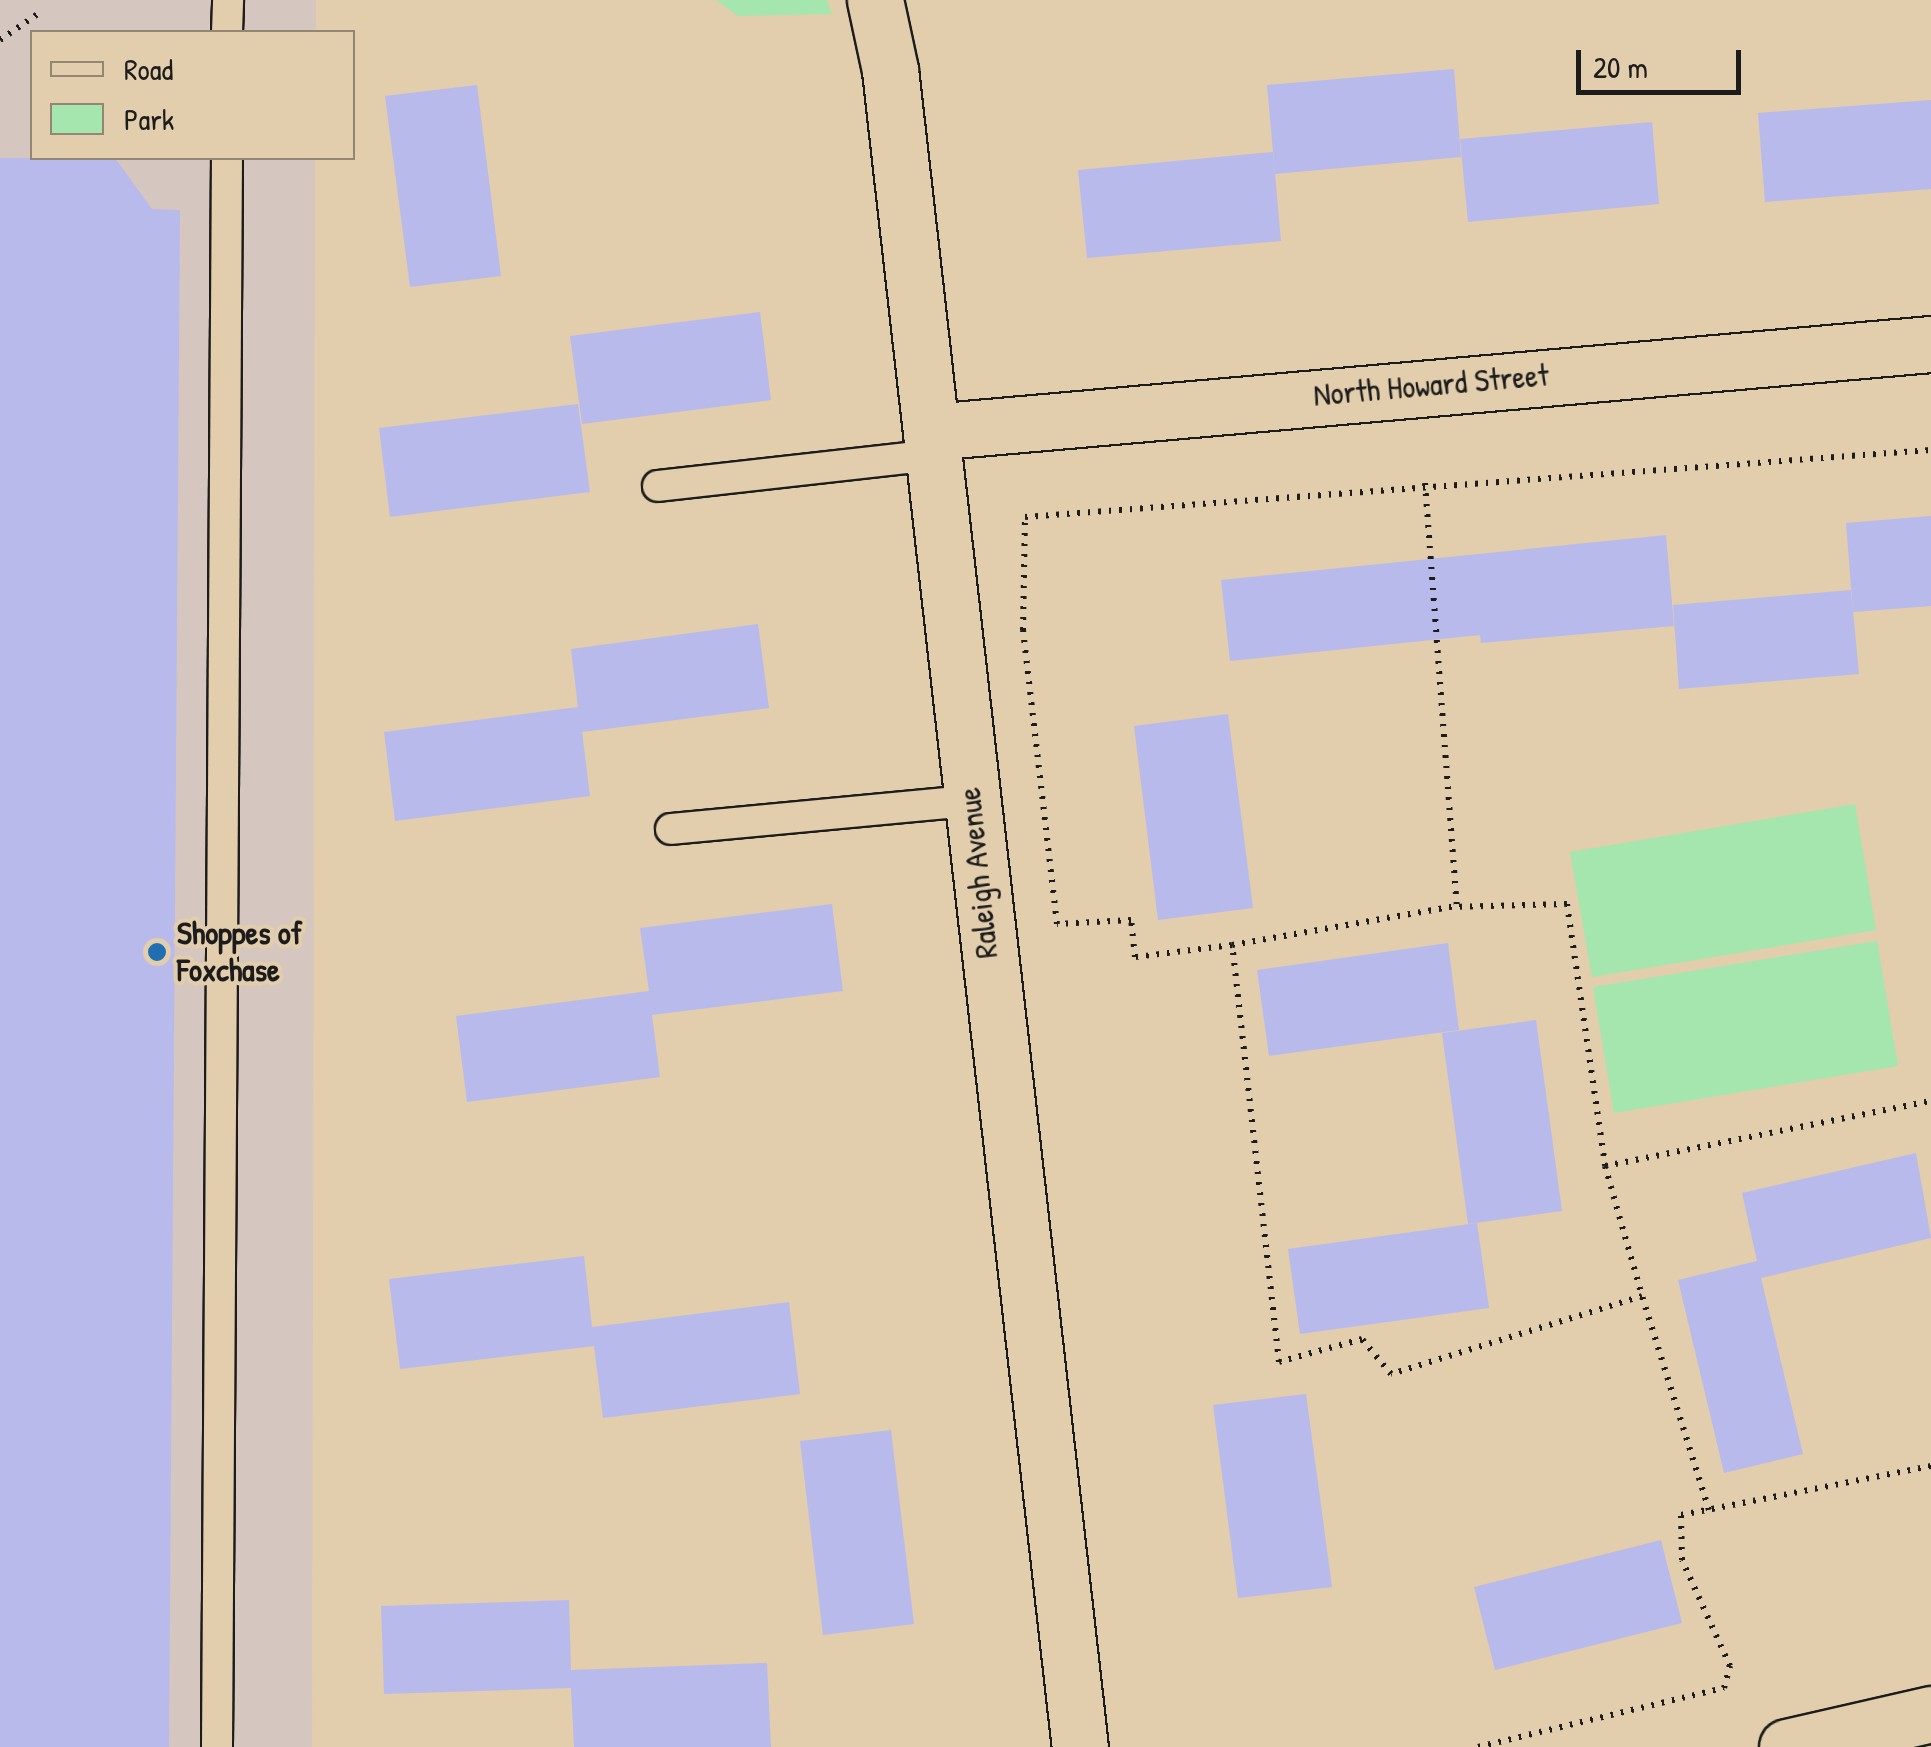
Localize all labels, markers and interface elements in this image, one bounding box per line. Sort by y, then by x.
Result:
legend [30,30,355,160]
scale bar [1581,30,1746,92]
text: 20 m [1593,47,1648,87]
text: Road [124,49,173,89]
text: Park [124,99,174,139]
street label: North Howard Street [1312,356,1550,414]
street label: Raleigh Avenue [950,786,1006,960]
place label: Shoppes of Foxchase [177,915,302,990]
marker: Shoppes of Foxchase [146,941,168,963]

